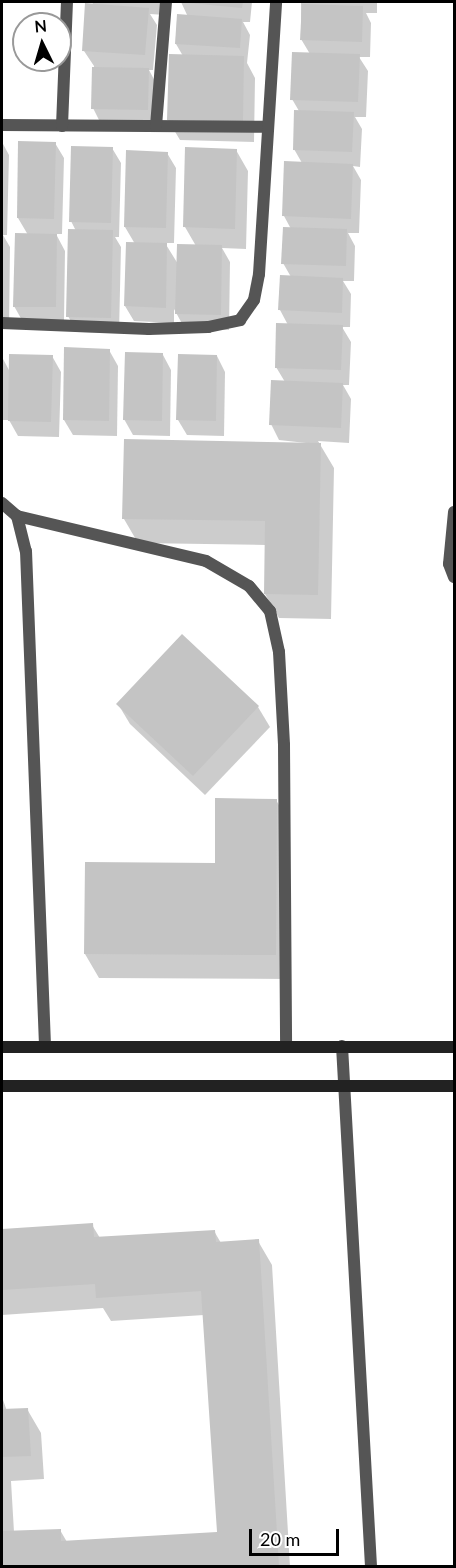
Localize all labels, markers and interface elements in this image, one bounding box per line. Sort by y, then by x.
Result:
north arrow [12,12,72,72]
text: N [34,16,48,36]
scale bar [252,1517,342,1555]
text: 20 m [260,1528,300,1550]

